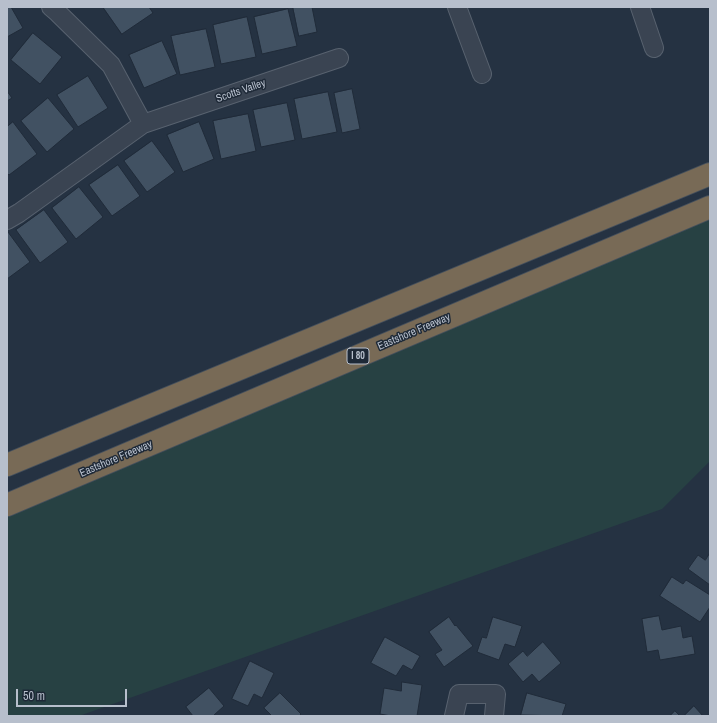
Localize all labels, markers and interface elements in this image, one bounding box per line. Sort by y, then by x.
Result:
street label: Scotts Valley [215,76,267,106]
street label: Eastshore Freeway [376,311,452,353]
road number: I 80 [347,348,369,364]
street label: Eastshore Freeway [78,438,154,480]
scale bar [18,681,129,707]
text: 50 m [23,688,45,704]

